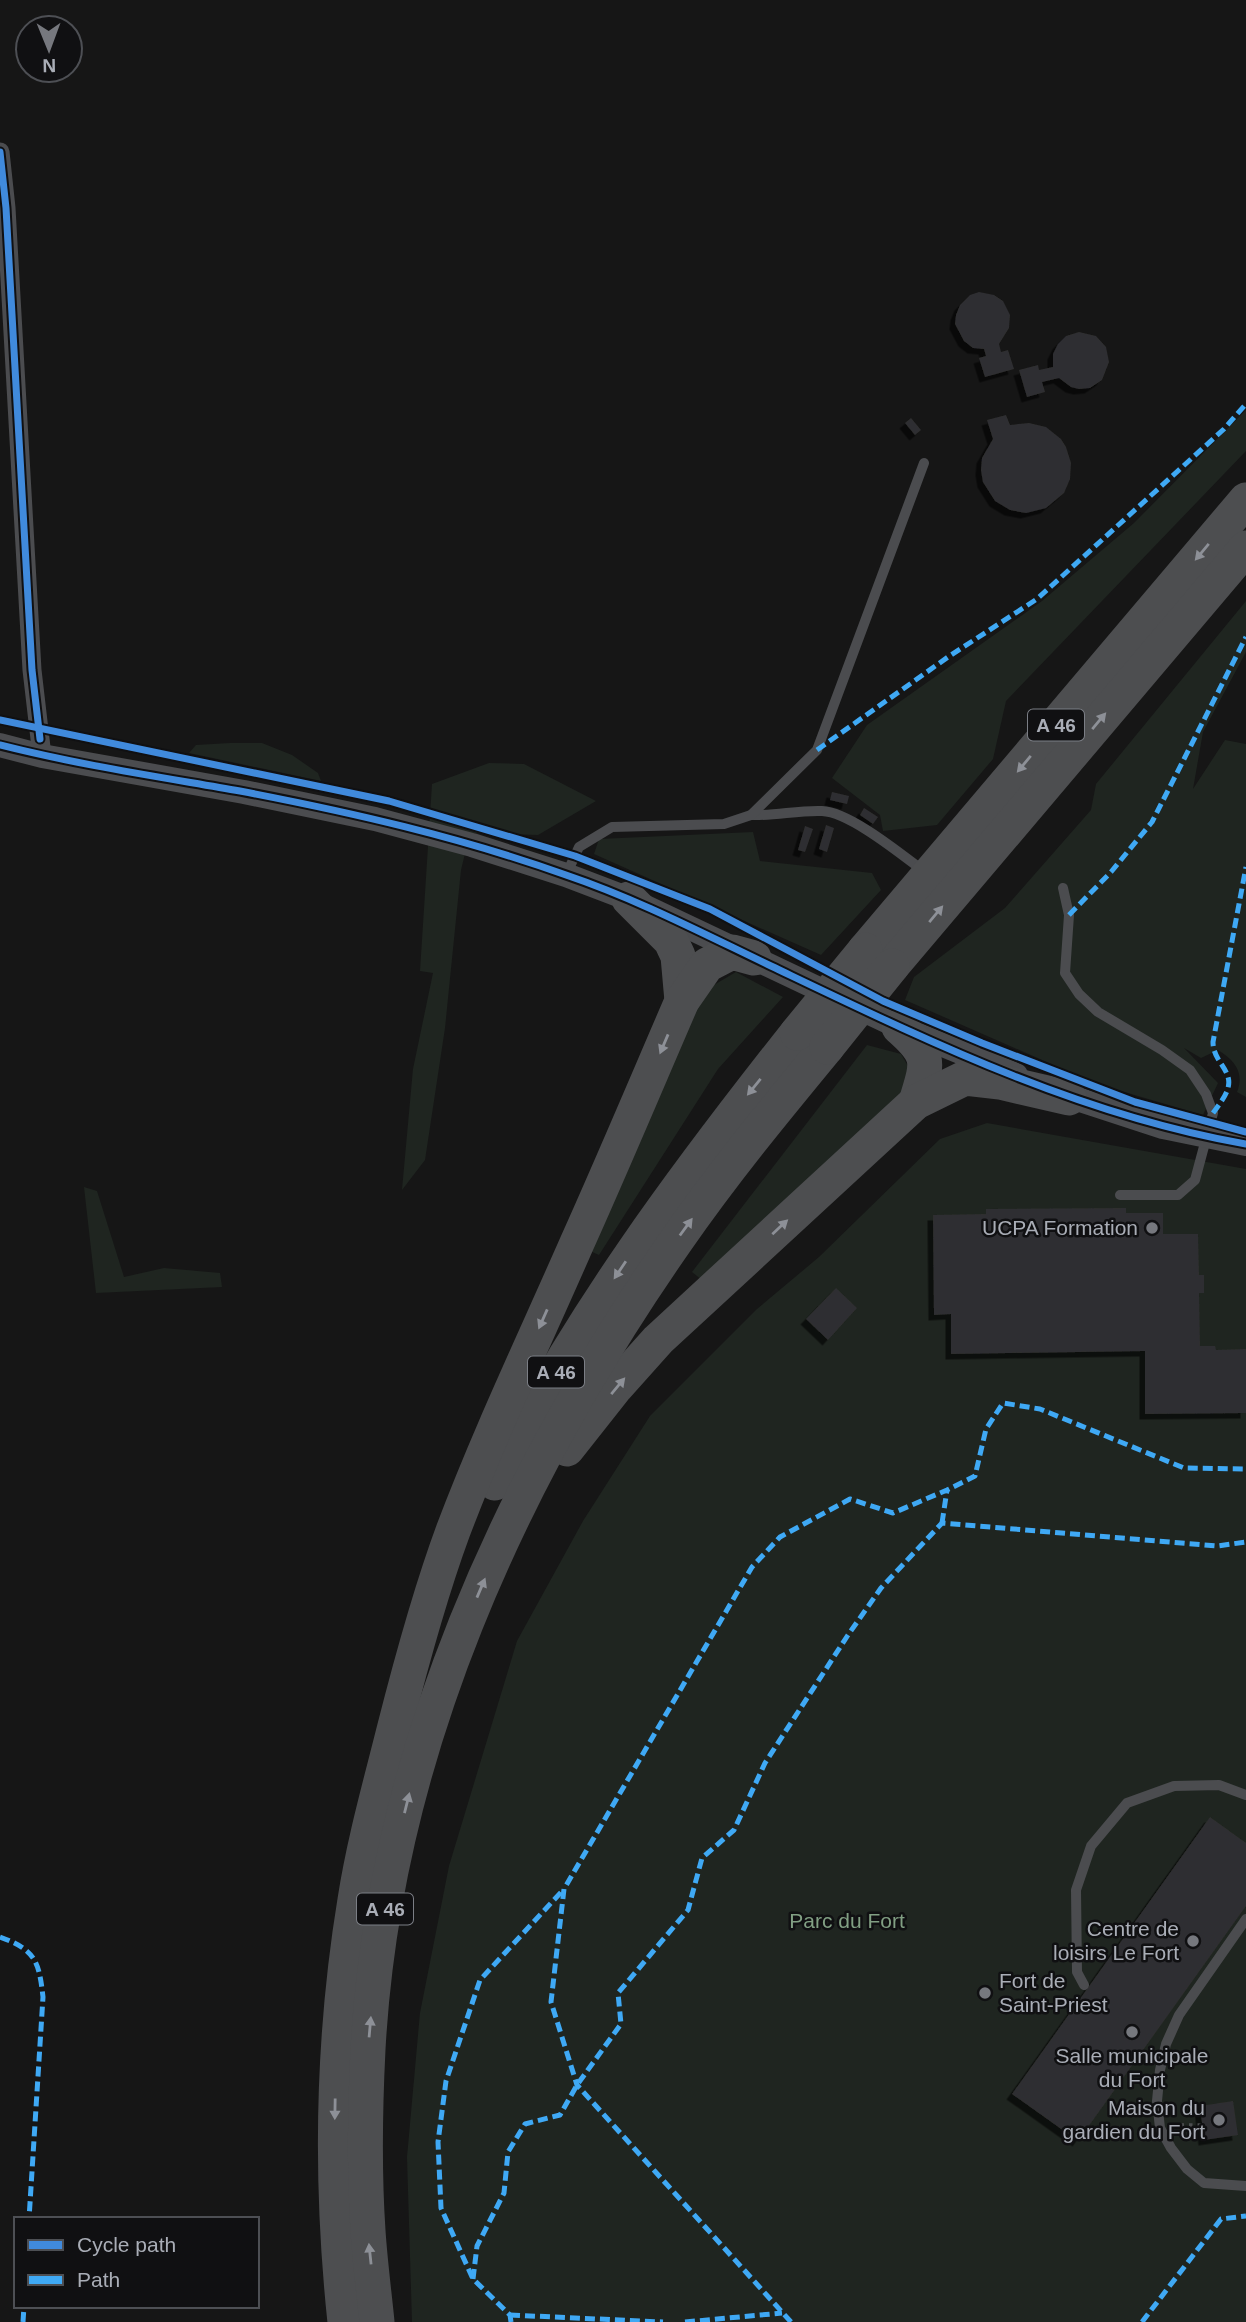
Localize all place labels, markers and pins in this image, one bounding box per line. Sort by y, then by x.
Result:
place label: UCPA Formation [982,1216,1138,1239]
marker: UCPA Formation [1144,1220,1160,1236]
place label: Centre de loisirs Le Fort [1053,1917,1179,1964]
marker: Centre de loisirs Le Fort [1185,1933,1201,1949]
place label: Fort de Saint-Priest [999,1969,1108,2016]
marker: Fort de Saint-Priest [977,1985,993,2001]
marker: Salle municipale du Fort [1124,2024,1140,2040]
place label: Salle municipale du Fort [1056,2044,1208,2091]
place label: Maison du gardien du Fort [1063,2096,1205,2143]
marker: Maison du gardien du Fort [1211,2112,1227,2128]

